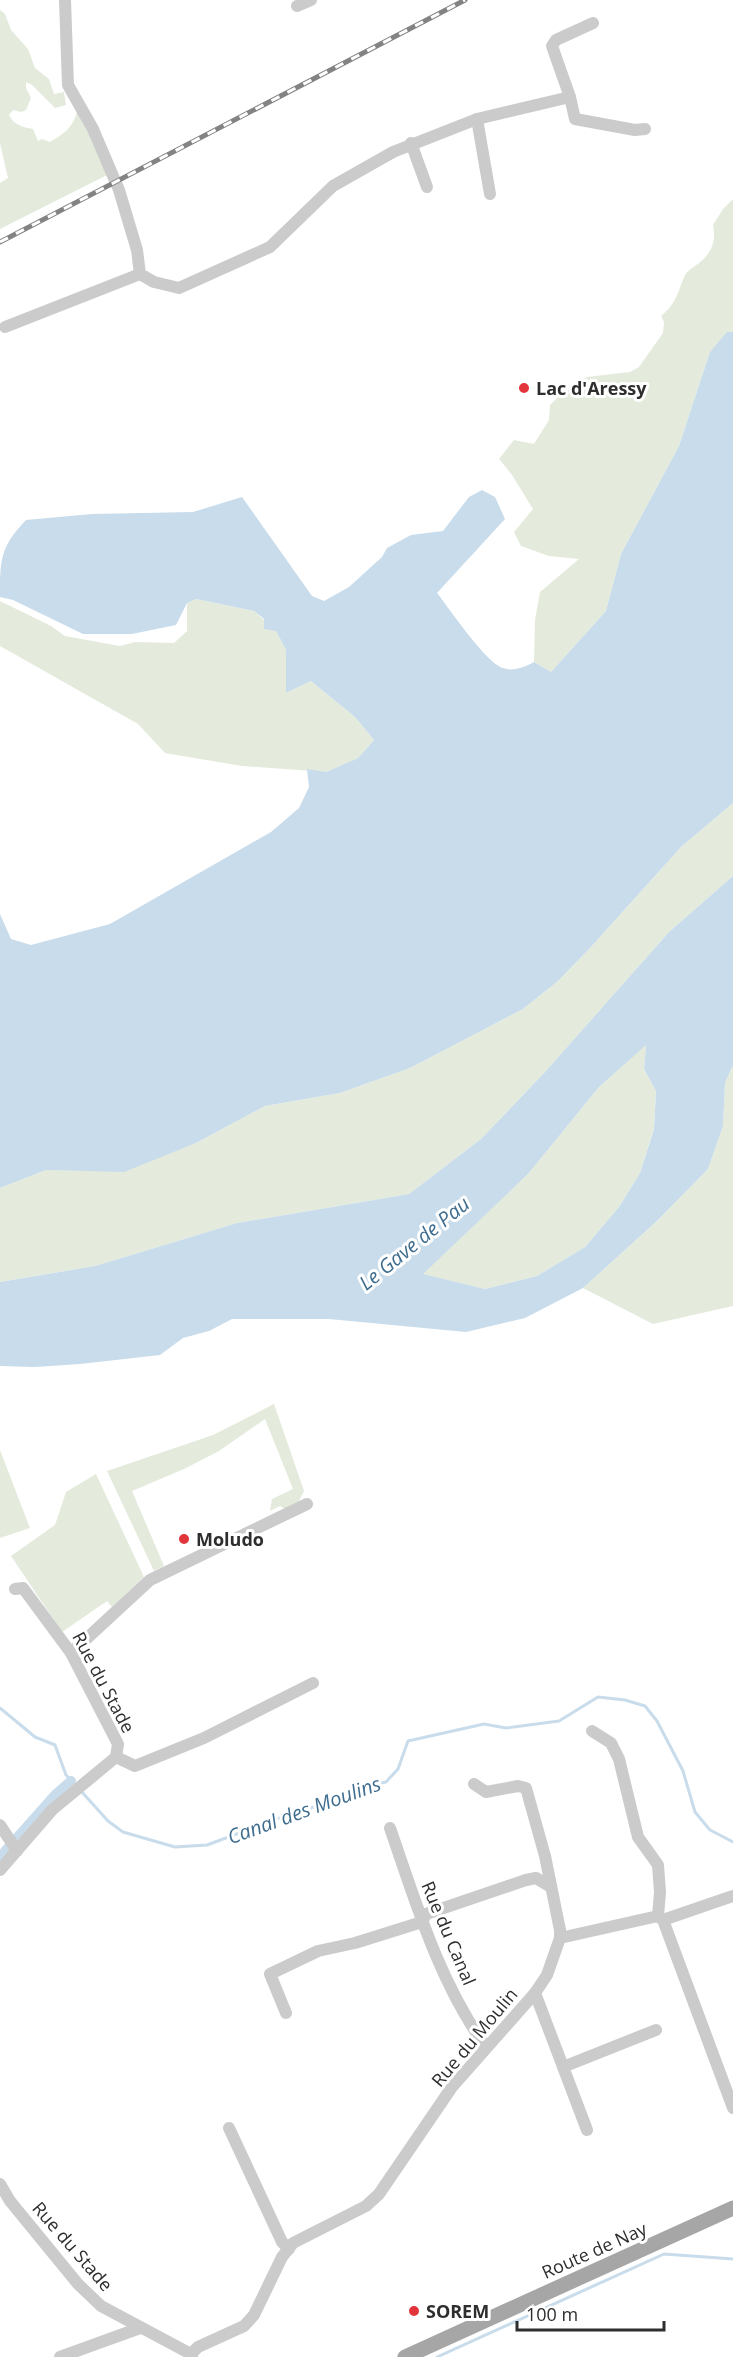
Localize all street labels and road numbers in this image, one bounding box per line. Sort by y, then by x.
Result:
street label: Rue du Stade [67,1627,141,1737]
street label: Rue du Canal [416,1877,482,1989]
street label: Rue du Moulin [426,1983,522,2091]
street label: Rue du Stade [28,2196,118,2296]
street label: Route de Nay [538,2216,651,2284]

